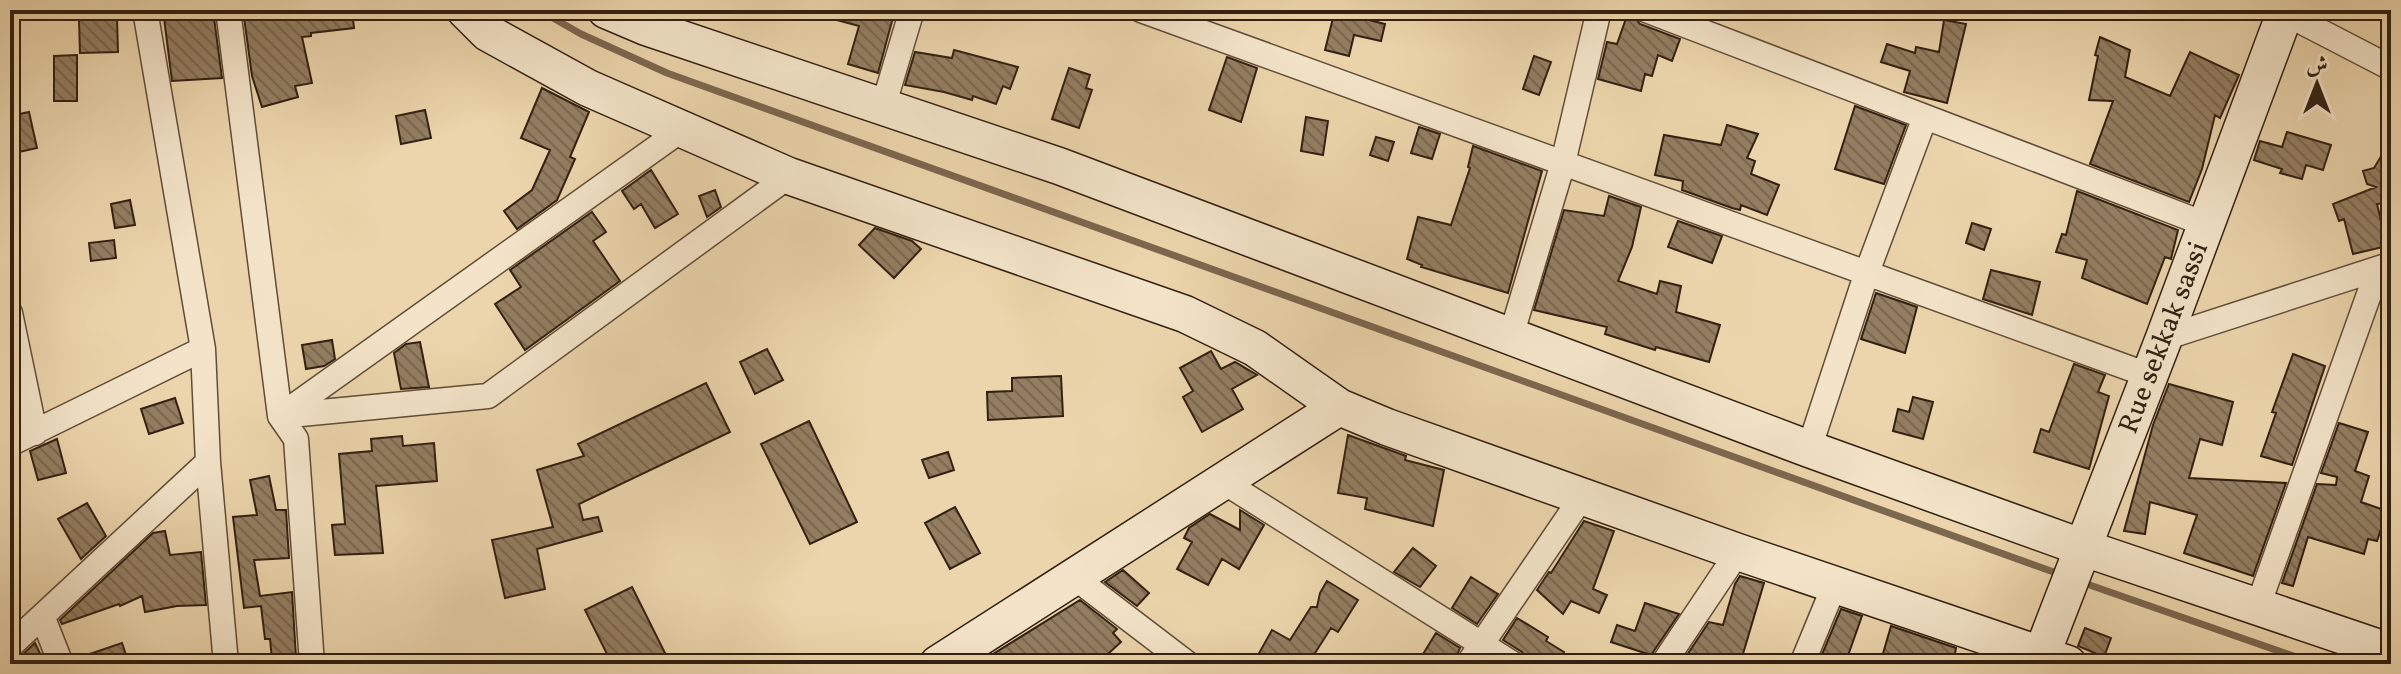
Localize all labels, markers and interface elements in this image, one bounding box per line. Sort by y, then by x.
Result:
north arrow [2277,44,2357,124]
text: ش [2306,51,2328,82]
street label: Rue sekkak sassi [2110,236,2219,440]

